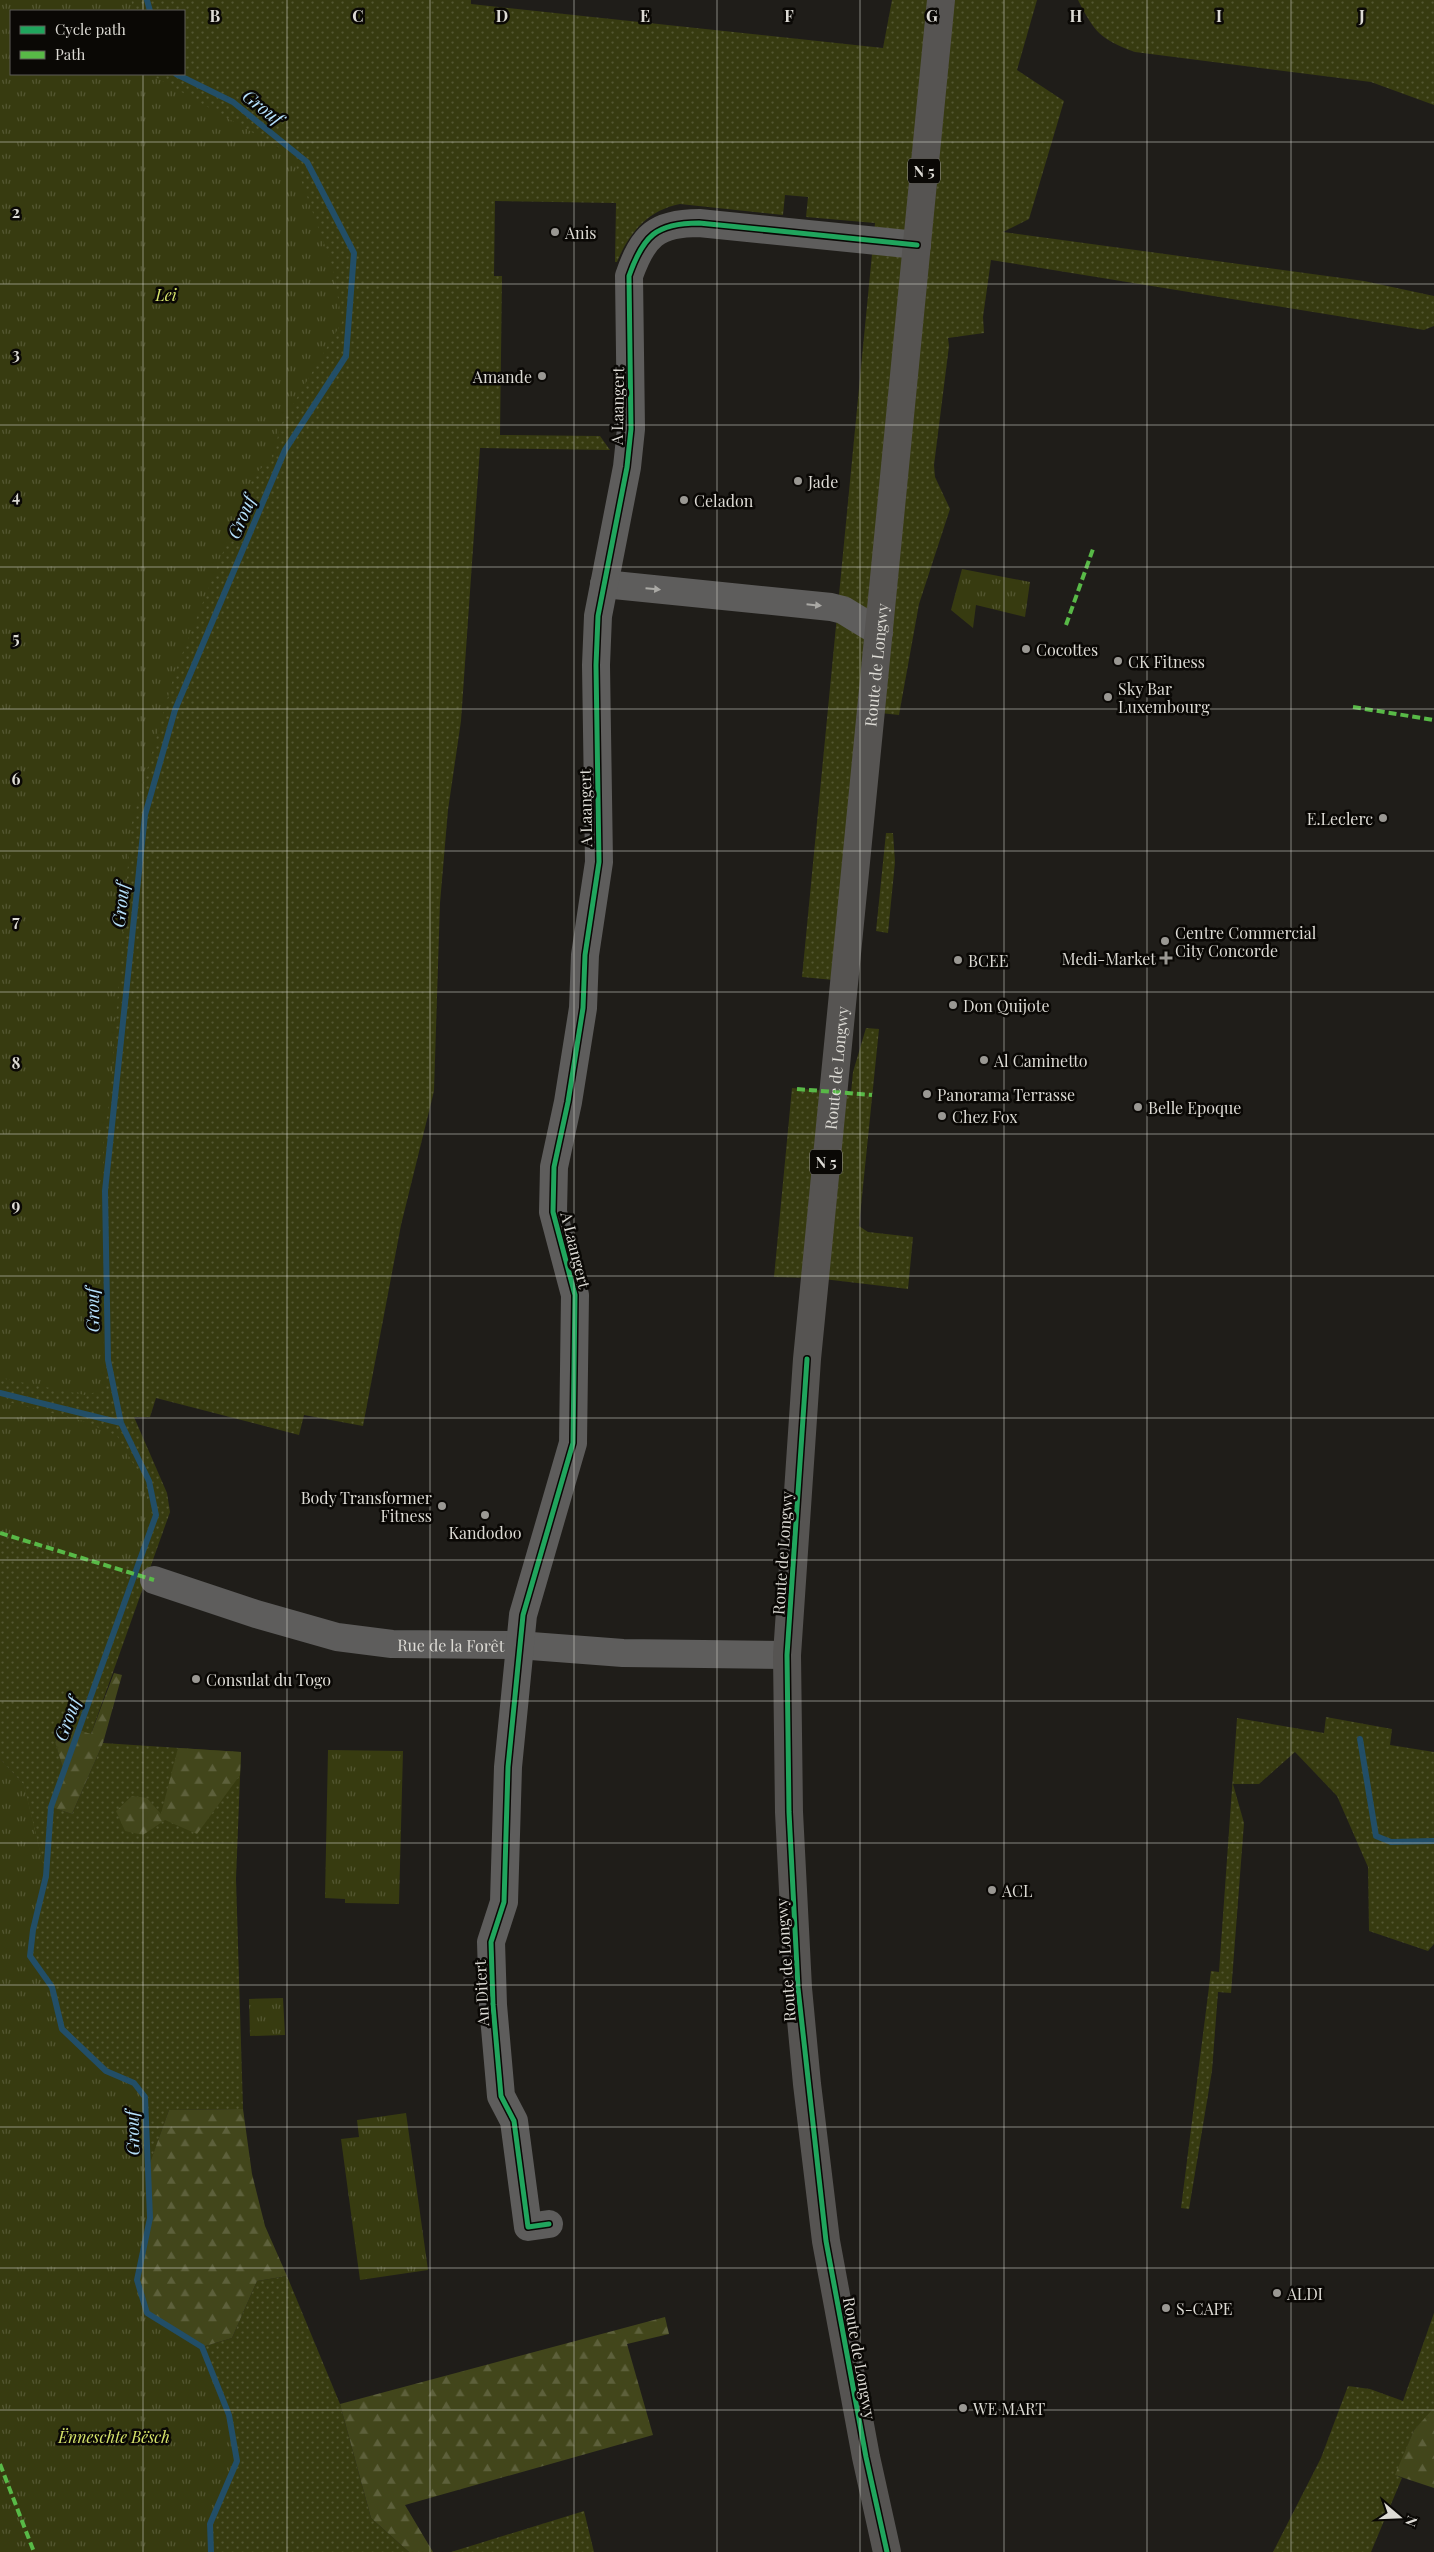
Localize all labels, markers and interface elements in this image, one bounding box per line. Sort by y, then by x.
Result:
text: B [210,5,221,26]
text: C [352,5,364,26]
text: D [496,5,508,26]
text: E [640,5,650,26]
text: F [784,5,794,26]
text: G [926,5,938,26]
text: H [1070,5,1083,26]
text: I [1216,5,1222,26]
text: J [1358,5,1365,26]
legend [10,10,185,75]
text: Cycle path [55,19,126,39]
text: Path [55,44,85,64]
water label: Grouf [238,84,291,132]
road number: N 5 [908,158,940,184]
text: 2 [12,201,20,222]
place label: Anis [564,222,596,243]
marker: Anis [549,226,561,238]
park label: Lei [154,284,178,305]
text: 3 [12,343,20,364]
place label: Amande [472,366,532,387]
street label: A Laangert [606,367,628,446]
marker: Amande [536,370,548,382]
place label: Jade [807,471,838,492]
marker: Jade [792,475,804,487]
text: 4 [12,485,20,506]
water label: Grouf [221,489,262,542]
place label: Celadon [694,490,754,511]
marker: Celadon [678,494,690,506]
one-way arrow [645,585,661,593]
one-way arrow [807,601,823,609]
street label: Route de Longwy [859,602,892,728]
text: 5 [12,627,20,648]
place label: Cocottes [1036,639,1098,660]
marker: Cocottes [1020,643,1032,655]
place label: CK Fitness [1128,651,1205,672]
marker: CK Fitness [1112,655,1124,667]
place label: Sky Bar Luxembourg [1118,678,1210,717]
marker: Sky Bar Luxembourg [1102,691,1114,703]
text: 6 [12,768,21,789]
street label: A Laangert [574,769,596,848]
place label: E.Leclerc [1307,808,1373,829]
marker: E.Leclerc [1377,812,1389,824]
water label: Grouf [106,878,135,929]
text: 7 [12,910,20,931]
place label: Centre Commercial City Concorde [1175,922,1317,961]
marker: Centre Commercial City Concorde [1159,935,1171,947]
place label: Medi-Market [1062,948,1156,969]
place label: BCEE [968,950,1008,971]
marker: Medi-Market [1160,952,1172,964]
marker: BCEE [952,954,964,966]
place label: Don Quijote [963,995,1050,1016]
marker: Don Quijote [947,999,959,1011]
street label: Route de Longwy [819,1005,852,1131]
place label: Al Caminetto [993,1050,1088,1071]
text: 8 [12,1052,21,1073]
marker: Al Caminetto [978,1054,990,1066]
place label: Panorama Terrasse [937,1084,1075,1105]
marker: Panorama Terrasse [921,1088,933,1100]
place label: Belle Epoque [1148,1097,1241,1118]
marker: Belle Epoque [1132,1101,1144,1113]
place label: Chez Fox [952,1106,1018,1127]
marker: Chez Fox [936,1110,948,1122]
road number: N 5 [810,1150,842,1174]
text: 9 [12,1194,21,1215]
street label: A Laangert [556,1209,596,1291]
water label: Grouf [80,1284,104,1333]
place label: Body Transformer Fitness [301,1487,432,1526]
street label: Route de Longwy [767,1491,797,1615]
marker: Body Transformer Fitness [436,1500,448,1512]
marker: Kandodoo [479,1509,491,1521]
place label: Kandodoo [449,1522,522,1543]
street label: Rue de la Forêt [397,1634,505,1655]
place label: Consulat du Togo [206,1669,331,1690]
marker: Consulat du Togo [190,1673,202,1685]
water label: Grouf [48,1691,87,1744]
place label: ACL [1001,1880,1032,1901]
marker: ACL [986,1884,998,1896]
street label: Route de Longwy [770,1898,800,2022]
street label: An Ditert [469,1959,493,2028]
water label: Grouf [119,2107,145,2156]
place label: ALDI [1286,2283,1323,2304]
marker: ALDI [1271,2287,1283,2299]
street label: Route de Longwy [839,2295,881,2421]
place label: S-CAPE [1176,2298,1233,2319]
marker: S-CAPE [1160,2302,1172,2314]
place label: WE MART [972,2398,1045,2419]
marker: WE MART [957,2402,969,2414]
park label: Ënneschte Bësch [57,2426,170,2447]
north arrow [1374,2492,1424,2542]
text: N [1401,2514,1422,2529]

